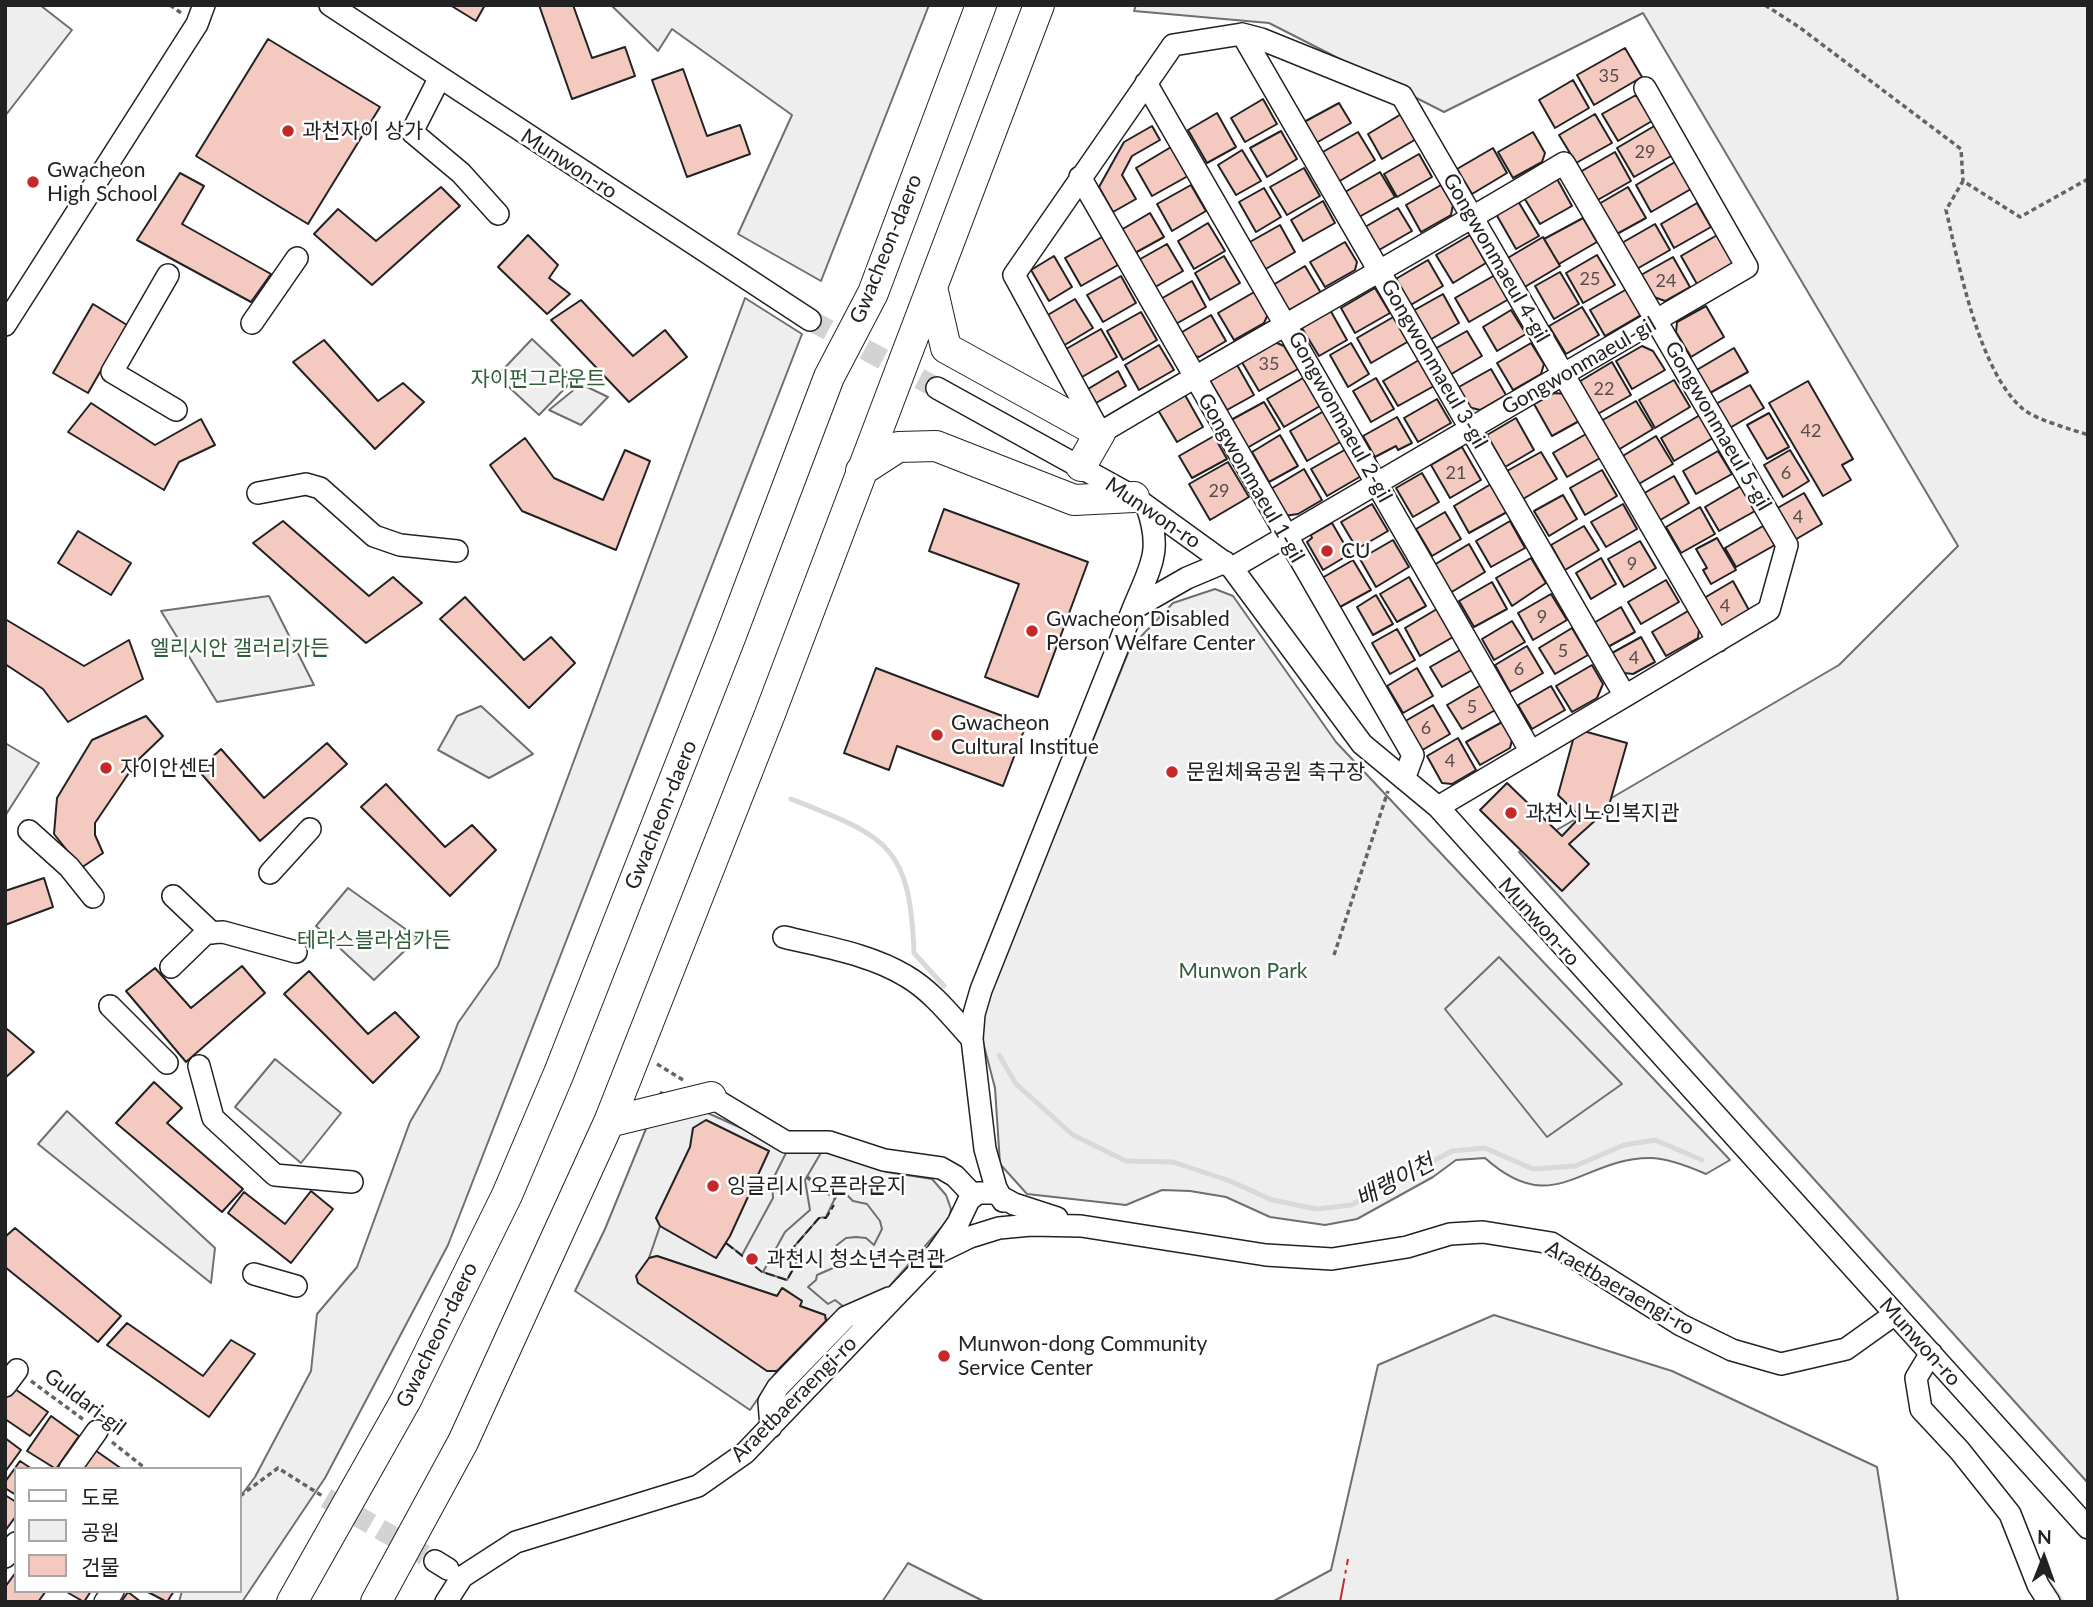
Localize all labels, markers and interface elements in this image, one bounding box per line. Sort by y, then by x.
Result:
house number: 35 [1599,65,1619,87]
place label: 과천자이 상가 [302,118,423,144]
marker: 과천자이 상가 [280,123,296,139]
street label: Munwon-ro [516,124,622,204]
house number: 29 [1635,141,1655,163]
place label: Gwacheon High School [47,157,158,207]
street label: Gongwonmaeul 4-gil [1437,169,1555,347]
street label: Gwacheon-daero [845,171,927,327]
marker: Gwacheon High School [25,174,41,190]
house number: 25 [1580,268,1600,290]
house number: 24 [1656,270,1676,292]
street label: Gongwonmaeul 3-gil [1375,275,1493,453]
street label: Gongwonmaeul-gil [1497,312,1661,420]
street label: Gongwonmaeul 2-gil [1283,327,1397,507]
street label: Gongwonmaeul 5-gil [1659,337,1777,515]
house number: 35 [1259,353,1279,375]
park label: 자이펀그라운트 [470,366,606,392]
house number: 22 [1594,378,1614,400]
street label: Gongwonmaeul 1-gil [1192,389,1310,567]
house number: 42 [1801,420,1821,442]
house number: 21 [1446,462,1466,484]
house number: 6 [1781,462,1791,484]
street label: Munwon-ro [1101,472,1205,554]
house number: 29 [1209,480,1229,502]
house number: 4 [1793,506,1803,528]
place label: CU [1341,538,1370,564]
marker: CU [1319,543,1335,559]
house number: 9 [1627,553,1637,575]
house number: 4 [1720,595,1730,617]
place label: Gwacheon Disabled Person Welfare Center [1046,606,1256,656]
house number: 9 [1537,606,1547,628]
marker: Gwacheon Disabled Person Welfare Center [1024,623,1040,639]
park label: 엘리시안 갤러리가든 [150,635,330,661]
house number: 5 [1558,640,1568,662]
house number: 4 [1629,647,1639,669]
house number: 6 [1514,658,1524,680]
house number: 5 [1467,696,1477,718]
place label: Gwacheon Cultural Institue [951,710,1099,760]
house number: 6 [1421,717,1431,739]
marker: Gwacheon Cultural Institue [929,727,945,743]
street label: Gwacheon-daero [620,737,702,893]
house number: 4 [1445,750,1455,772]
place label: 자이안센터 [120,755,217,781]
place label: 문원체육공원 축구장 [1186,759,1365,785]
marker: 자이안센터 [98,760,114,776]
marker: 문원체육공원 축구장 [1164,764,1180,780]
place label: 과천시노인복지관 [1525,800,1680,826]
marker: 과천시노인복지관 [1503,805,1519,821]
street label: Munwon-ro [1493,873,1585,971]
park label: 테라스블라섬가든 [297,927,451,953]
park label: Munwon Park [1178,958,1308,984]
water label: 배랭이천 [1351,1149,1439,1213]
place label: 잉글리시 오픈라운지 [727,1173,906,1199]
marker: 잉글리시 오픈라운지 [705,1178,721,1194]
street label: Araetbaeraengi-ro [1541,1235,1699,1341]
place label: 과천시 청소년수련관 [766,1246,945,1272]
marker: 과천시 청소년수련관 [744,1251,760,1267]
street label: Gwacheon-daero [391,1258,483,1412]
street label: Munwon-ro [1874,1293,1966,1391]
street label: Araetbaeraengi-ro [726,1331,862,1467]
place label: Munwon-dong Community Service Center [958,1331,1207,1381]
marker: Munwon-dong Community Service Center [936,1348,952,1364]
street label: Guldari-gil [39,1363,131,1441]
legend [14,1467,242,1593]
text: 도로 [81,1484,120,1509]
text: 공원 [81,1519,120,1544]
north arrow [2009,1523,2079,1593]
text: N [2037,1525,2052,1548]
text: 건물 [81,1554,120,1579]

